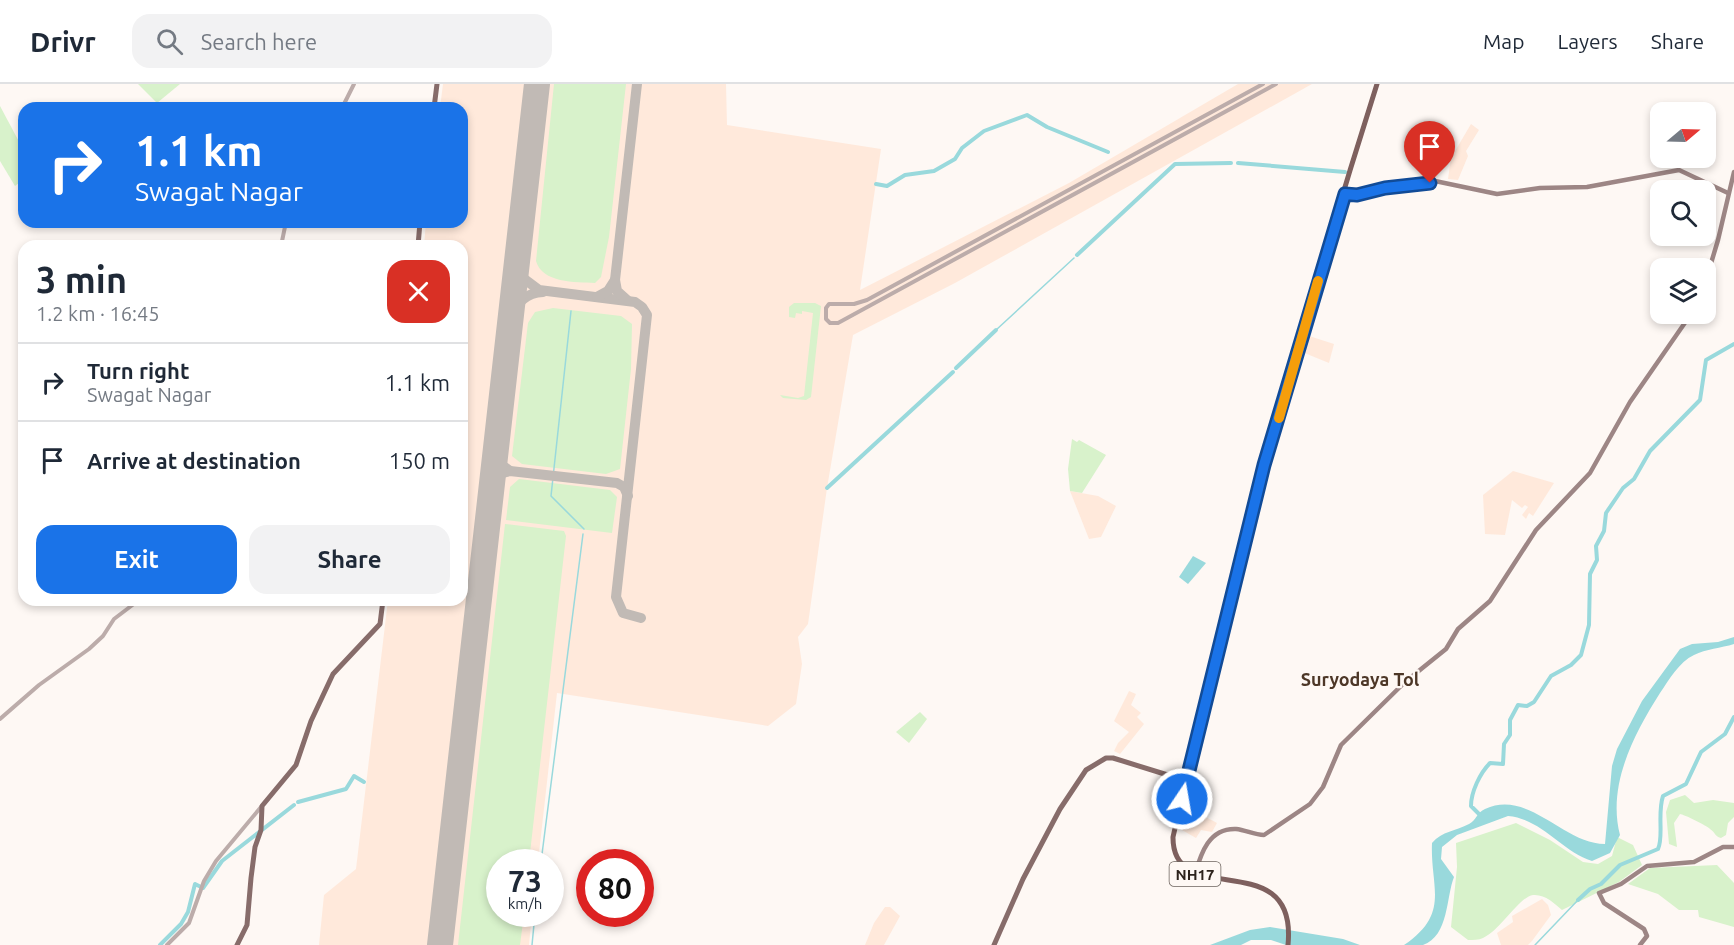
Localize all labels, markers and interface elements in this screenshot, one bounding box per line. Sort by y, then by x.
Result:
search box [132,14,552,68]
icon: search [153,25,186,58]
text: Drivr [30,26,96,57]
text: Search here [201,29,317,54]
text: Map [1483,29,1524,53]
text: Layers [1557,29,1618,53]
text: Share [1651,29,1704,53]
north arrow [1650,102,1716,168]
map controls [1650,102,1716,324]
pin [1404,121,1455,183]
icon: right [36,126,114,204]
text: 1.1 km [135,127,262,174]
icon: arrive [1413,130,1446,163]
text: Swagat Nagar [135,176,303,206]
button: search [1650,180,1716,246]
button: layers [1650,258,1716,324]
text: 3 min [36,259,127,300]
button: close [387,260,450,323]
text: 1.2 km · 16:45 [36,302,160,325]
text: Turn right [87,358,189,383]
icon: right [36,366,69,399]
text: 1.1 km [385,370,450,395]
text: Swagat Nagar [87,383,211,406]
icon: arrive [36,444,69,477]
text: Arrive at destination [87,448,301,473]
text: 150 m [389,448,450,473]
button: Exit [36,525,237,594]
button: Share [249,525,450,594]
district label: Suryodaya Tol [1301,669,1420,689]
position arrow [1150,767,1214,831]
speed limit sign: 80 [576,849,654,927]
road number: NH17 [1170,862,1220,886]
text: 73 [508,864,542,898]
text: km/h [508,895,542,912]

